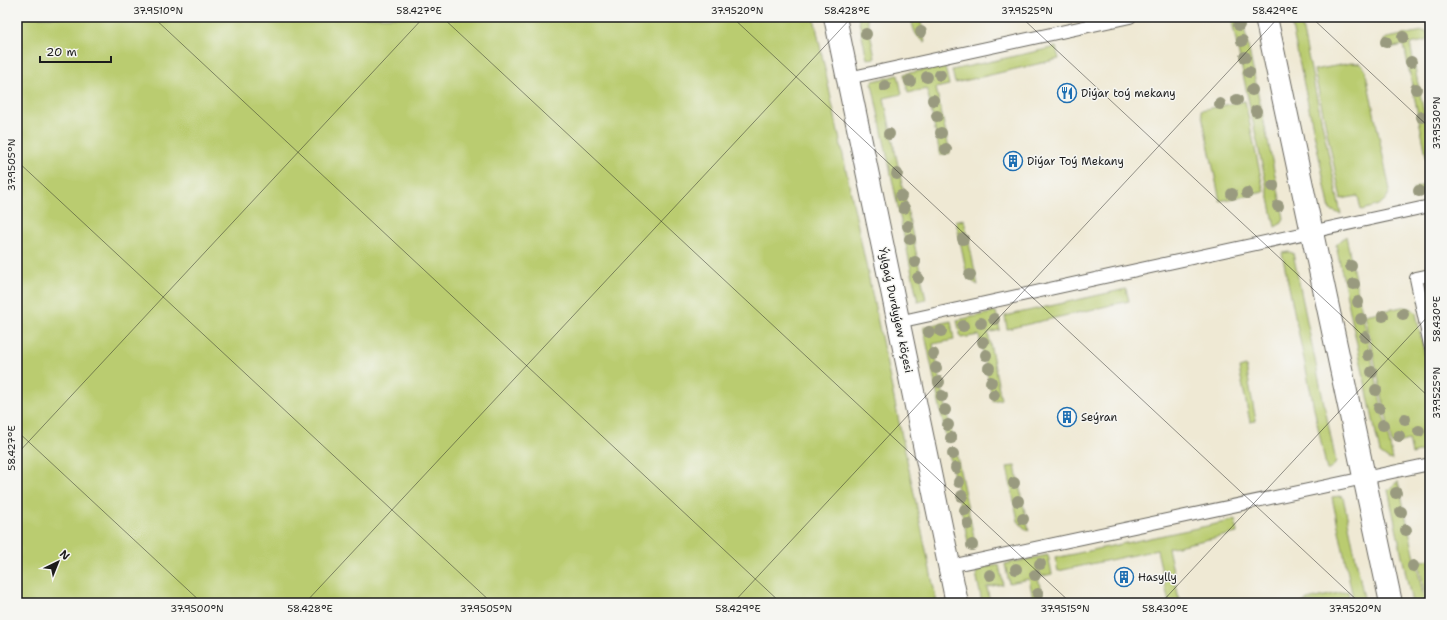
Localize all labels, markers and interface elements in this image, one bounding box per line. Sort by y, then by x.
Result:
text: 37.9510°N [133,4,183,17]
text: 58.427°E [396,4,442,17]
text: 37.9520°N [711,4,763,17]
text: 58.428°E [824,4,870,17]
text: 37.9525°N [1001,4,1053,17]
text: 58.429°E [1252,4,1298,17]
scale bar [40,38,111,64]
text: 20 m [46,44,77,60]
restaurant icon: Diýar toý mekany [1056,82,1078,104]
place label: Diýar toý mekany [1081,86,1176,101]
text: 37.9530°N [1430,97,1443,149]
text: 37.9505°N [5,139,18,191]
building icon: Diýar Toý Mekany [1002,150,1024,172]
place label: Diýar Toý Mekany [1027,154,1124,169]
street label: Ýylgaý Durdyýew köçesi [875,246,917,374]
text: 58.430°E [1430,296,1443,342]
text: 37.9525°N [1430,367,1443,419]
building icon: Seýran [1056,406,1078,428]
place label: Seýran [1081,410,1117,425]
text: 58.427°E [5,425,18,471]
north arrow [38,542,78,582]
text: N [56,547,73,564]
building icon: Hasylly [1113,566,1135,588]
place label: Hasylly [1138,570,1177,585]
text: 37.9500°N [170,602,224,615]
text: 58.428°E [287,602,333,615]
text: 37.9505°N [460,602,512,615]
text: 58.429°E [715,602,761,615]
text: 37.9515°N [1040,602,1090,615]
text: 58.430°E [1142,602,1188,615]
text: 37.9520°N [1329,602,1381,615]

